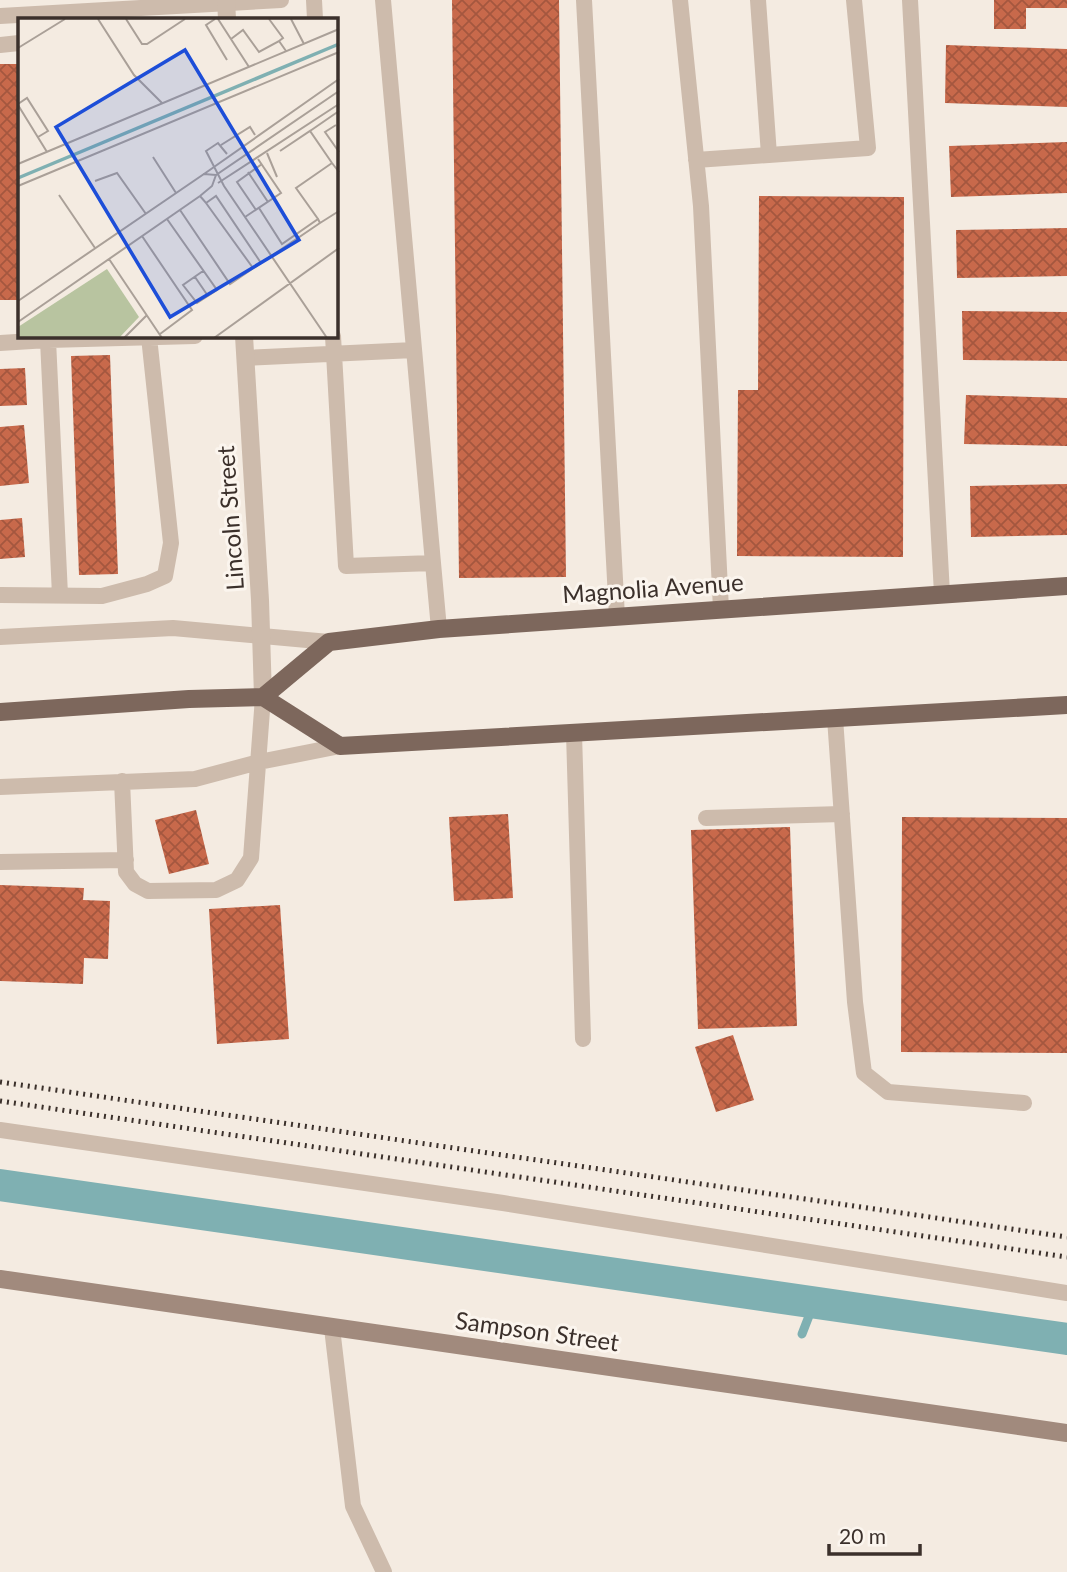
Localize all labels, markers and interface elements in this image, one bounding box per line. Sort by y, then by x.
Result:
inset map [18,18,338,338]
street label: Lincoln Street [210,445,249,591]
street label: Magnolia Avenue [561,567,744,608]
street label: Sampson Street [454,1305,621,1356]
scale bar [829,1512,920,1556]
text: 20 m [839,1523,886,1548]

